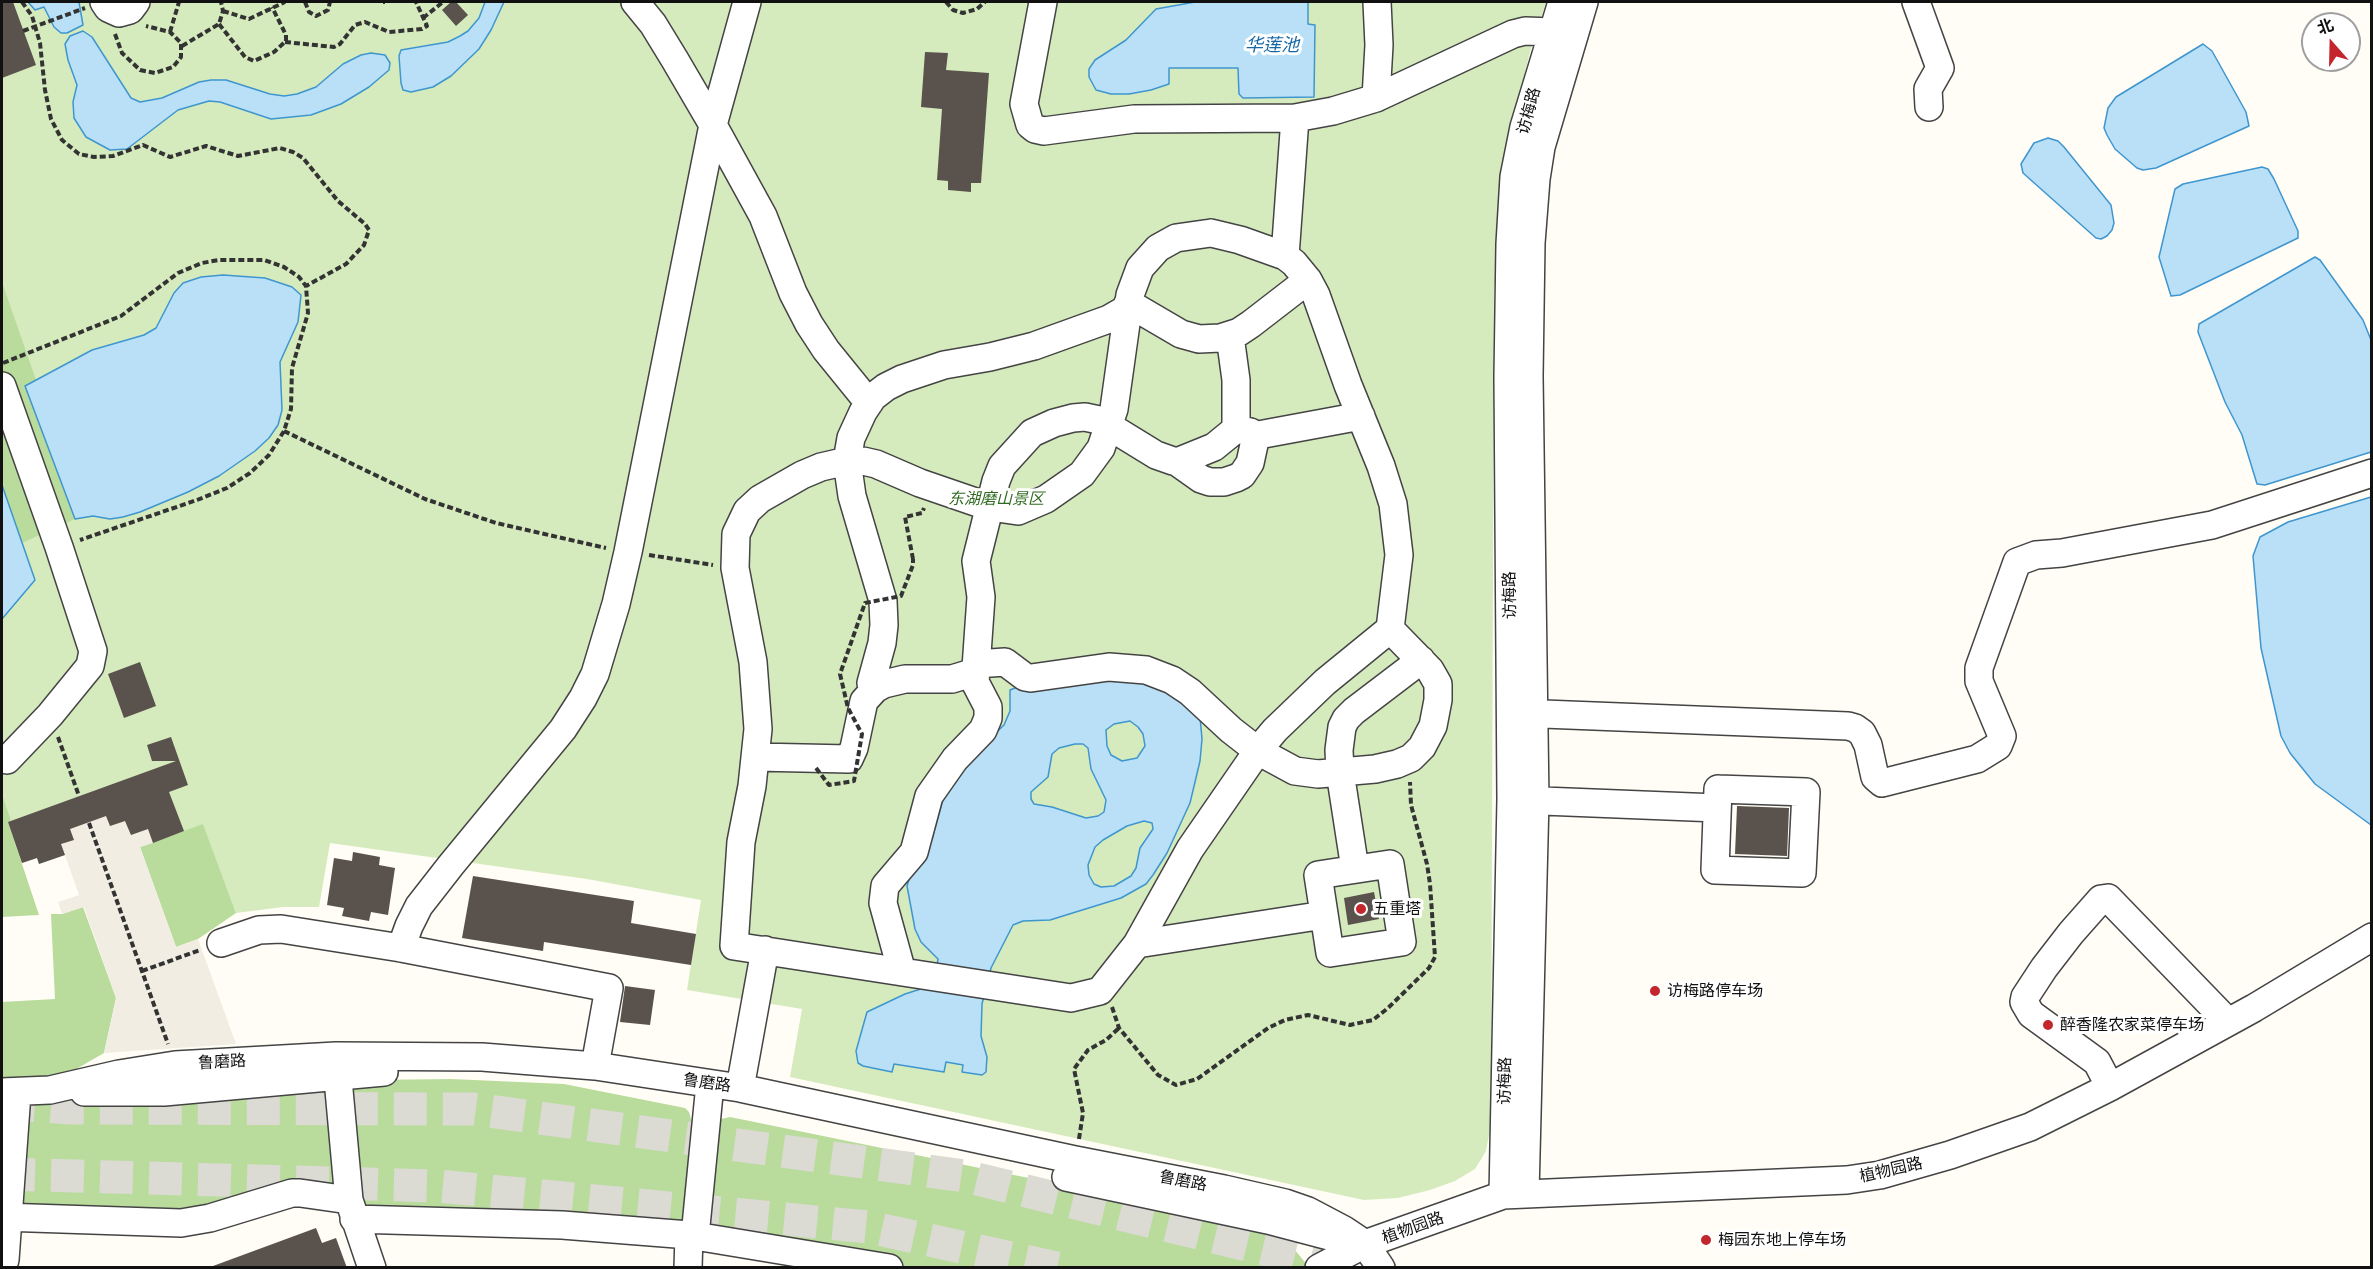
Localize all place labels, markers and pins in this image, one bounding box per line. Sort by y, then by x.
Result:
place label: 五重塔 [1373,899,1421,919]
marker: 五重塔 [1354,902,1368,916]
place label: 访梅路停车场 [1667,981,1763,1001]
marker: 访梅路停车场 [1648,984,1662,998]
place label: 醉香隆农家菜停车场 [2060,1015,2204,1035]
marker: 醉香隆农家菜停车场 [2041,1018,2055,1032]
place label: 梅园东地上停车场 [1718,1230,1846,1250]
marker: 梅园东地上停车场 [1699,1233,1713,1247]

